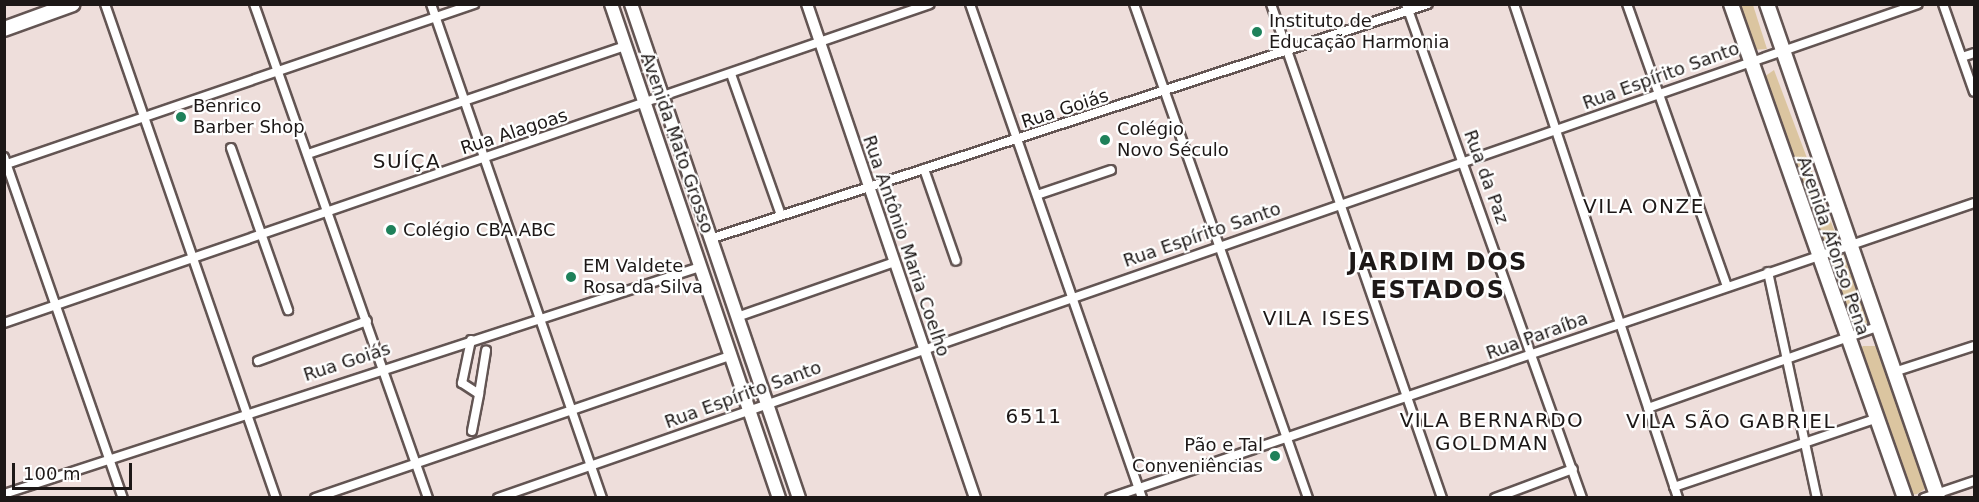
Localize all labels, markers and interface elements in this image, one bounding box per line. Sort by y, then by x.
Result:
place label: Instituto de Educação Harmonia [1269,11,1449,54]
marker: Instituto de Educação Harmonia [1250,25,1264,39]
street label: Rua Espírito Santo [1580,38,1742,114]
street label: Avenida Mato Grosso [636,50,718,236]
street label: Rua Goiás [1019,85,1111,133]
place label: Benrico Barber Shop [193,96,305,138]
street label: Rua Alagoas [458,105,570,159]
marker: Benrico Barber Shop [174,110,188,124]
place label: Colégio Novo Século [1117,119,1229,162]
street label: Rua da Paz [1459,127,1513,227]
street label: Rua Antônio Maria Coelho [858,133,954,359]
marker: Colégio Novo Século [1098,133,1112,147]
district label: SUÍÇA [373,149,441,173]
street label: Avenida Afonso Pena [1792,154,1874,338]
district label: VILA ONZE [1583,194,1705,218]
street label: Rua Espírito Santo [1120,198,1284,272]
place label: Colégio CBA ABC [403,219,556,241]
marker: Colégio CBA ABC [384,223,398,237]
district label: JARDIM DOS ESTADOS [1348,249,1528,305]
place label: EM Valdete Rosa da Silva [583,256,703,298]
marker: EM Valdete Rosa da Silva [564,270,578,284]
district label: VILA ISES [1263,306,1371,330]
street label: Rua Paraíba [1483,308,1591,364]
street label: Rua Goiás [301,338,393,386]
street label: Rua Espírito Santo [662,357,824,433]
district label: 6511 [1006,404,1062,428]
district label: VILA BERNARDO GOLDMAN [1400,408,1584,455]
district label: VILA SÃO GABRIEL [1626,409,1836,433]
place label: Pão e Tal Conveniências [1132,435,1263,478]
marker: Pão e Tal Conveniências [1268,449,1282,463]
scale bar [15,451,135,489]
text: 100 m [23,463,81,484]

